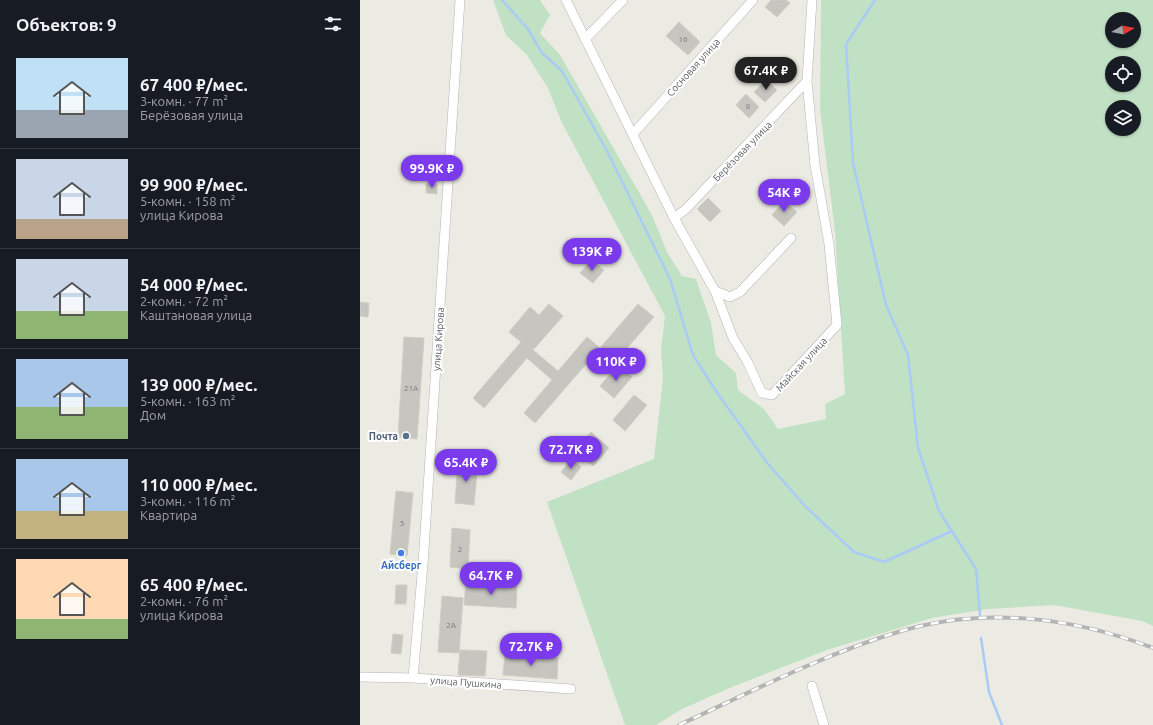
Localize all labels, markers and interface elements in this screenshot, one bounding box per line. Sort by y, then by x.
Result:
north arrow [1105,12,1141,48]
map controls [1105,12,1141,136]
icon: filters [322,13,344,35]
text: Объектов: 9 [16,15,116,34]
house number: 16 [678,35,688,44]
street label: Сосновая улица [665,36,722,99]
button: locate [1105,56,1141,92]
pin: 67.4K ₽ [729,57,803,91]
text: 67.4K ₽ [744,63,788,77]
icon: home [48,74,96,122]
text: 67 400 ₽/мес. [140,75,248,94]
text: 3-комн. · 77 m² [140,94,228,108]
button: layers [1105,100,1141,136]
house number: 8 [746,102,751,111]
text: Берёзовая улица [140,108,243,122]
street label: Берёзовая улица [711,119,774,184]
pin: 99.9K ₽ [395,155,469,189]
text: 99.9K ₽ [410,161,454,175]
icon: home [48,175,96,223]
text: 99 900 ₽/мес. [140,175,248,194]
pin: 54K ₽ [756,179,812,213]
text: 54K ₽ [767,185,801,199]
text: 5-комн. · 158 m² [140,194,235,208]
text: улица Кирова [140,208,223,222]
pin: 139K ₽ [559,238,625,272]
text: 139K ₽ [571,244,613,258]
icon: home [48,275,96,323]
text: 54 000 ₽/мес. [140,275,248,294]
text: 2-комн. · 72 m² [140,294,228,308]
street label: улица Кирова [431,307,446,371]
text: Каштановая улица [140,308,252,322]
street label: Майская улица [774,335,829,394]
pin: 110K ₽ [583,348,649,382]
text: 110K ₽ [595,354,637,368]
icon: home [48,375,96,423]
text: 139 000 ₽/мес. [140,375,257,394]
house number: 21А [404,384,419,393]
text: 5-комн. · 163 m² [140,394,235,408]
text: Дом [140,408,166,422]
place label: Почта [369,431,398,442]
marker: Почта [401,431,411,441]
pin: 72.7K ₽ [534,436,608,470]
text: 72.7K ₽ [549,442,593,456]
pin: 65.4K ₽ [429,449,503,483]
text: 65.4K ₽ [444,455,488,469]
icon: home [48,475,96,523]
text: 110 000 ₽/мес. [140,475,257,494]
text: 3-комн. · 116 m² [140,494,235,508]
text: Квартира [140,508,197,522]
house number: 5 [400,519,404,528]
house number: 2 [458,545,462,554]
marker: Айсберг [396,548,406,558]
place label: Айсберг [381,560,422,571]
pin: 64.7K ₽ [454,562,528,596]
text: 64.7K ₽ [469,568,513,582]
icon: home [48,575,96,623]
text: 65 400 ₽/мес. [140,575,248,594]
text: 2-комн. · 76 m² [140,594,228,608]
text: улица Кирова [140,608,223,622]
house number: 2А [446,621,457,630]
pin: 72.7K ₽ [494,633,568,667]
text: 72.7K ₽ [509,639,553,653]
street label: улица Пушкина [430,675,502,690]

